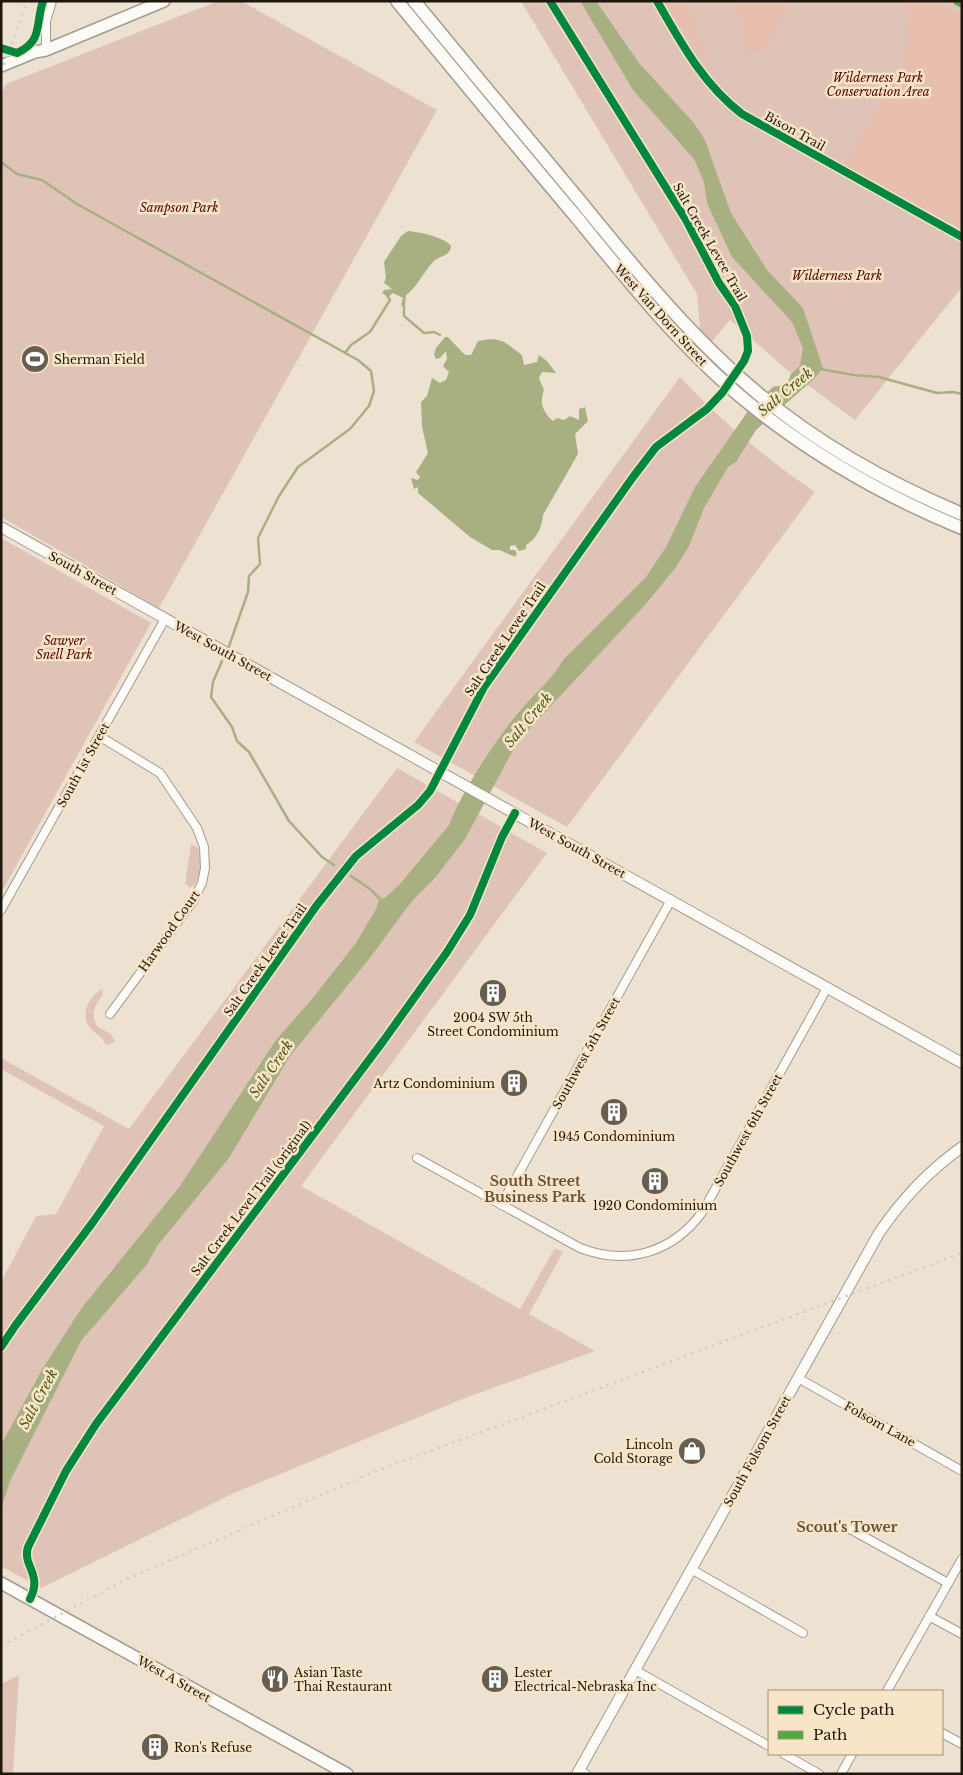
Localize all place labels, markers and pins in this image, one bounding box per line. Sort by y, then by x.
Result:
sports icon: Sherman Field [20,344,50,374]
place label: Sherman Field [54,352,145,367]
building icon: 2004 SW 5th Street Condominium [478,978,508,1008]
place label: 2004 SW 5th Street Condominium [427,1010,559,1039]
building icon: Artz Condominium [499,1068,529,1098]
place label: Artz Condominium [372,1076,495,1091]
building icon: 1945 Condominium [599,1097,629,1127]
place label: 1945 Condominium [553,1129,675,1144]
building icon: 1920 Condominium [640,1166,670,1196]
place label: 1920 Condominium [593,1198,717,1213]
shop icon: Lincoln Cold Storage [677,1436,707,1466]
place label: Lincoln Cold Storage [594,1437,673,1466]
restaurant icon: Asian Taste Thai Restaurant [260,1664,290,1694]
building icon: Lester Electrical-Nebraska Inc [480,1664,510,1694]
place label: Asian Taste Thai Restaurant [293,1665,393,1694]
place label: Lester Electrical-Nebraska Inc [514,1665,657,1694]
building icon: Ron's Refuse [140,1732,170,1762]
place label: Ron's Refuse [174,1740,252,1755]

